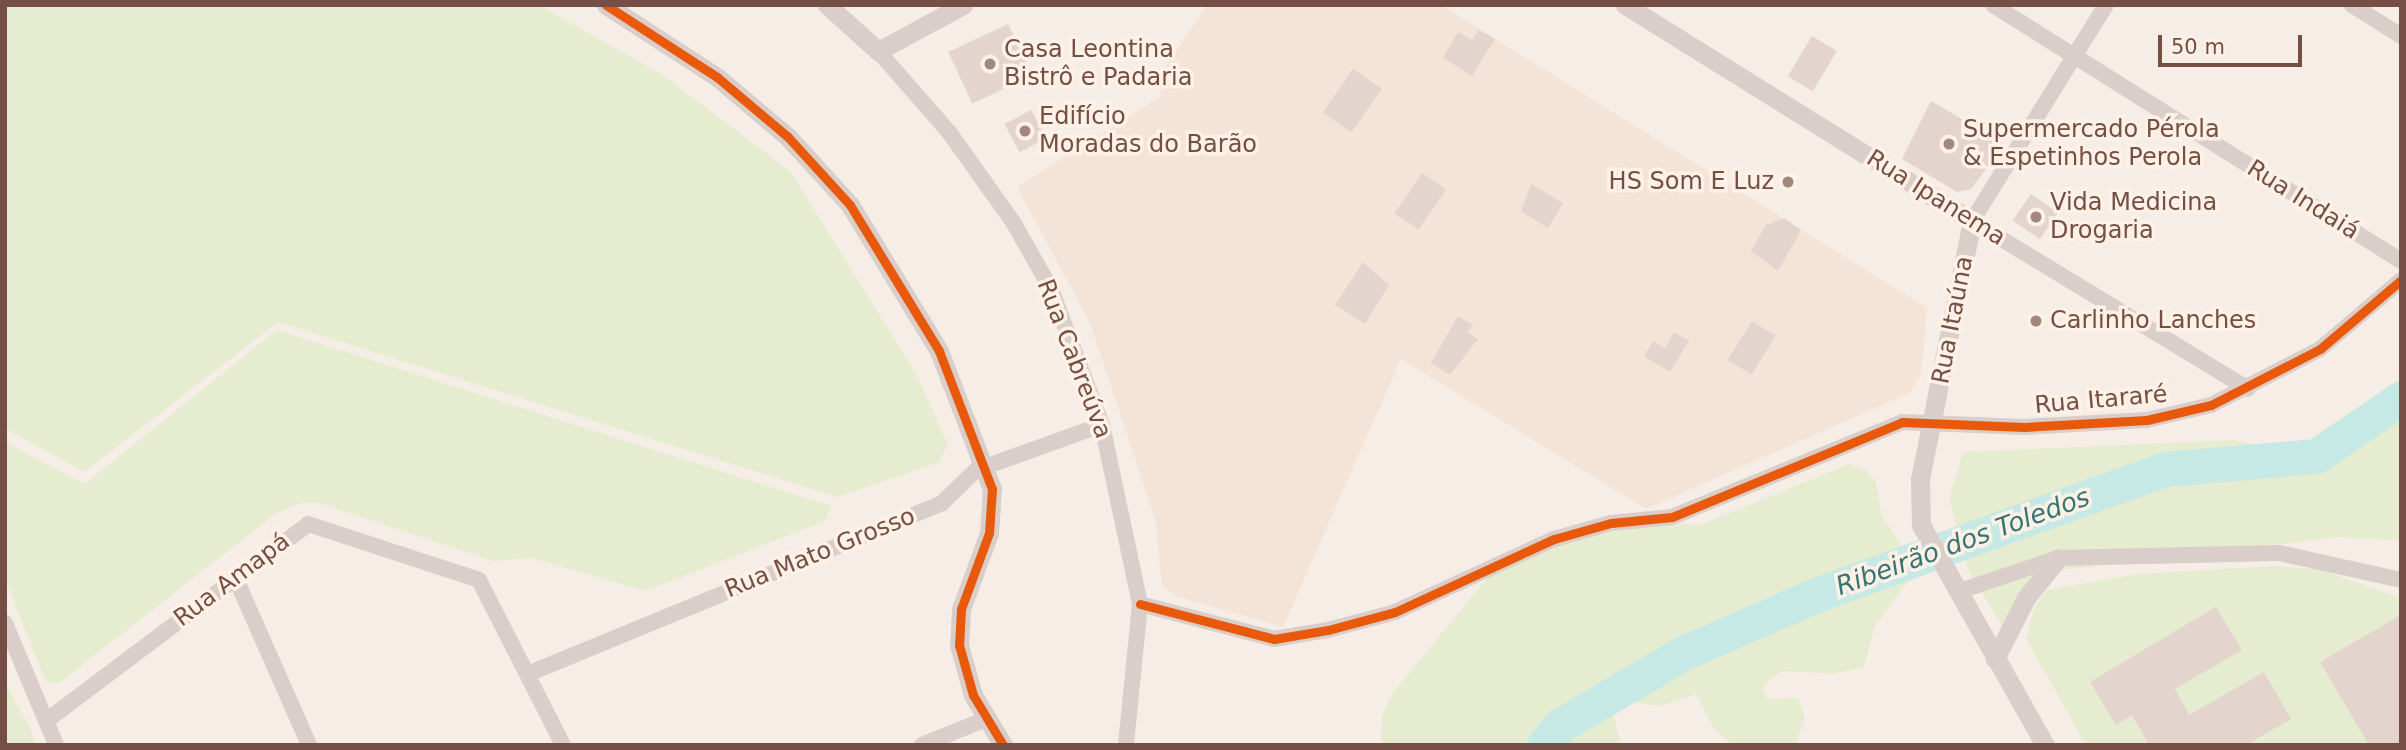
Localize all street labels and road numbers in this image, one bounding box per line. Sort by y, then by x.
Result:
street label: Rua Ipanema [1861,144,2011,252]
street label: Rua Indaiá [2242,154,2364,246]
street label: Rua Itaúna [1927,254,1979,386]
street label: Rua Cabreúva [1030,275,1118,443]
street label: Rua Itararé [2033,380,2169,420]
street label: Rua Mato Grosso [721,502,919,604]
street label: Rua Amapá [168,527,296,633]

